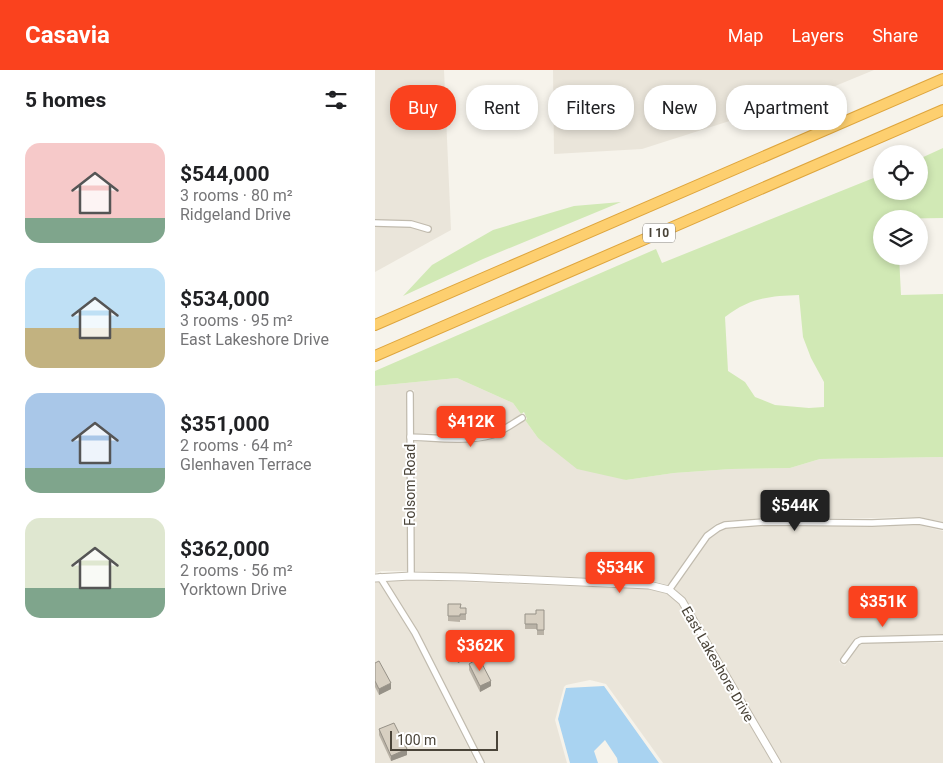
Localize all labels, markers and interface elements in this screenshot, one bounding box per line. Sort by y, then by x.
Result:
text: Casavia [25,21,110,49]
text: Map [728,25,763,46]
text: Layers [791,25,844,46]
text: Share [872,25,918,46]
chip: Buy [390,85,456,130]
chip: Rent [466,85,538,130]
chip: Filters [548,85,634,130]
chip: New [644,85,716,130]
chip: Apartment [726,85,847,130]
icon: filters [322,86,350,114]
text: 5 homes [25,88,106,112]
map controls [873,145,928,265]
button: locate [873,145,928,200]
text: $544,000 [180,162,270,186]
icon: home [65,163,125,223]
text: 3 rooms · 80 m² [180,186,293,205]
text: Ridgeland Drive [180,205,291,224]
button: layers [873,210,928,265]
road number: I 10 [643,224,675,242]
text: $534,000 [180,287,270,311]
icon: home [65,288,125,348]
text: 3 rooms · 95 m² [180,311,293,330]
text: East Lakeshore Drive [180,330,329,349]
pin: $412K [436,406,506,448]
text: $351,000 [180,412,270,436]
text: $412K [448,412,494,431]
icon: home [65,413,125,473]
text: 2 rooms · 64 m² [180,436,293,455]
street label: Folsom Road [402,444,418,526]
text: Glenhaven Terrace [180,455,311,474]
pin: $544K [760,490,830,532]
text: $544K [772,496,818,515]
text: $362,000 [180,537,270,561]
icon: home [65,538,125,598]
pin: $534K [585,552,655,594]
text: $534K [597,558,643,577]
text: 2 rooms · 56 m² [180,561,293,580]
text: Yorktown Drive [180,580,287,599]
pin: $351K [848,586,918,628]
text: $351K [860,592,906,611]
street label: East Lakeshore Drive [679,604,757,724]
pin: $362K [445,630,515,672]
text: $362K [457,636,503,655]
scale bar [390,728,497,751]
text: 100 m [397,732,436,748]

